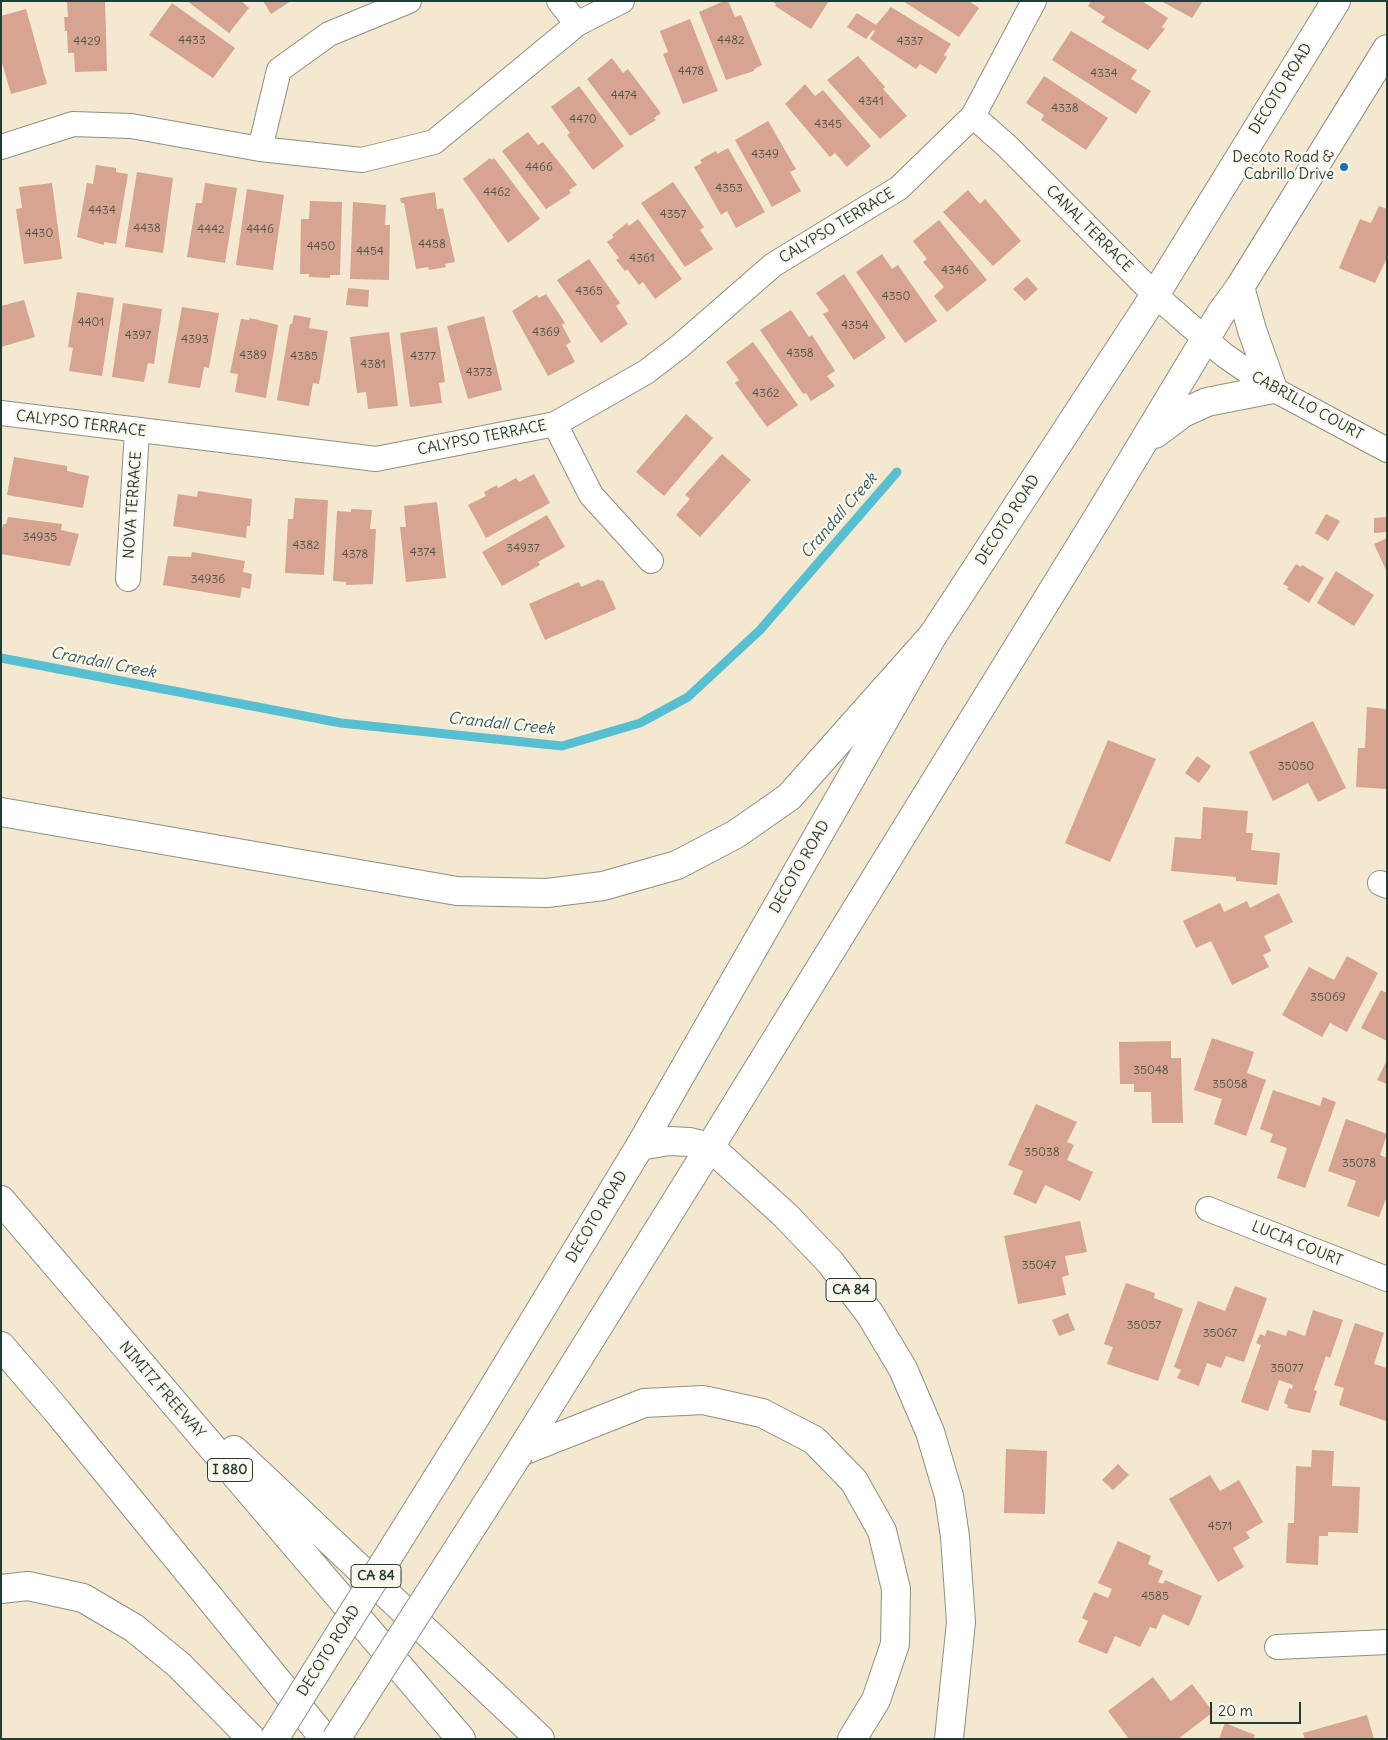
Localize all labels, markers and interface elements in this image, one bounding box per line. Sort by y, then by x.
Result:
house number: 4433 [178,34,206,48]
house number: 4482 [717,34,745,48]
house number: 4429 [73,35,101,49]
house number: 4337 [897,35,923,49]
street label: DECOTO ROAD [1246,40,1316,138]
house number: 4478 [678,65,704,79]
house number: 4334 [1090,67,1118,81]
house number: 4474 [611,89,637,103]
house number: 4341 [858,95,884,109]
house number: 4338 [1051,102,1079,116]
house number: 4470 [569,113,597,127]
house number: 4345 [814,118,842,132]
house number: 4349 [751,148,779,162]
place label: Decoto Road & Cabrillo Drive [1232,149,1334,184]
house number: 4466 [525,161,553,175]
marker: Decoto Road & Cabrillo Drive [1338,161,1350,173]
house number: 4353 [715,182,743,196]
street label: CANAL TERRACE [1042,182,1136,276]
street label: CALYPSO TERRACE [776,185,898,267]
house number: 4462 [483,186,511,200]
house number: 4434 [88,204,116,218]
house number: 4357 [660,208,686,222]
house number: 4438 [133,222,161,236]
house number: 4442 [197,223,225,237]
house number: 4446 [246,223,274,237]
house number: 4430 [25,227,53,241]
house number: 4458 [418,238,446,252]
house number: 4450 [307,240,335,254]
house number: 4454 [356,245,384,259]
house number: 4361 [629,252,655,266]
house number: 4346 [941,264,969,278]
house number: 4365 [575,285,603,299]
house number: 4350 [882,290,910,304]
house number: 4401 [78,316,104,330]
house number: 4354 [841,319,869,333]
house number: 4369 [532,326,560,340]
house number: 4397 [125,329,151,343]
house number: 4393 [181,333,209,347]
house number: 4358 [786,347,814,361]
house number: 4389 [239,349,267,363]
house number: 4385 [290,350,318,364]
house number: 4377 [410,350,436,364]
house number: 4381 [360,358,386,372]
house number: 4373 [466,366,492,380]
street label: CABRILLO COURT [1248,368,1366,444]
house number: 4362 [752,387,780,401]
street label: CALYPSO TERRACE [15,407,147,441]
street label: CALYPSO TERRACE [416,417,548,459]
street label: NOVA TERRACE [120,451,146,559]
water label: Crandall Creek [797,469,881,563]
street label: DECOTO ROAD [972,472,1044,568]
house number: 34935 [23,531,57,545]
house number: 4382 [292,539,320,553]
house number: 34937 [506,542,540,556]
house number: 4374 [410,546,436,560]
house number: 4378 [342,548,368,562]
house number: 34936 [191,573,225,587]
water label: Crandall Creek [49,643,157,683]
water label: Crandall Creek [447,709,555,739]
house number: 35050 [1278,760,1314,774]
street label: DECOTO ROAD [766,818,834,916]
house number: 35069 [1310,991,1346,1005]
house number: 35048 [1133,1064,1169,1078]
house number: 35058 [1212,1078,1248,1092]
house number: 35038 [1024,1146,1060,1160]
house number: 35078 [1342,1157,1376,1171]
street label: DECOTO ROAD [563,1168,631,1266]
street label: LUCIA COURT [1249,1218,1345,1270]
house number: 35047 [1022,1259,1056,1273]
road number: CA 84 [826,1278,876,1302]
house number: 35057 [1127,1319,1161,1333]
house number: 35067 [1203,1327,1237,1341]
street label: NIMITZ FREEWAY [115,1338,209,1442]
house number: 35077 [1270,1362,1304,1376]
road number: I 880 [208,1458,252,1482]
house number: 4571 [1208,1520,1232,1534]
road number: CA 84 [351,1564,401,1588]
house number: 4585 [1141,1590,1169,1604]
street label: DECOTO ROAD [294,1602,364,1700]
scale bar [1213,1692,1304,1724]
text: 20 m [1218,1701,1253,1720]

